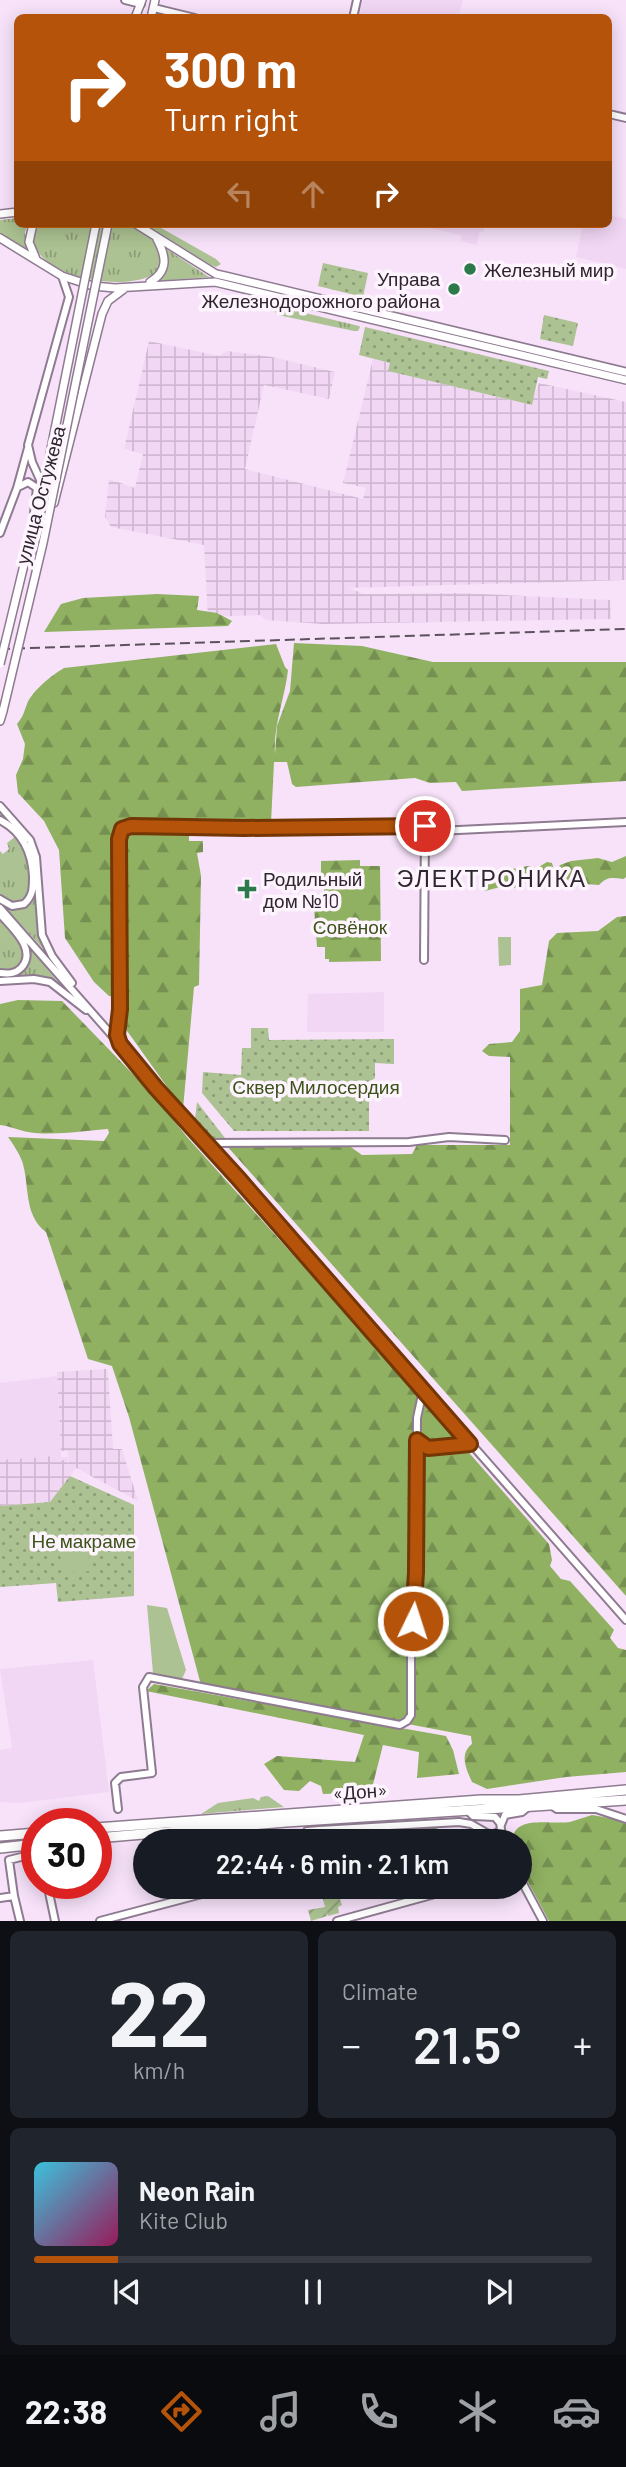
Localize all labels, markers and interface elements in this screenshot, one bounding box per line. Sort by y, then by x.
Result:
text: 300 m [164,39,297,98]
icon: right [49,42,140,133]
text: Turn right [164,99,299,137]
icon: left [221,175,259,213]
icon: ahead [294,175,332,213]
icon: right [367,175,405,213]
place label: Железный мир [484,258,614,281]
marker: Железный мир [462,261,478,277]
place label: Управа Железнодорожного района [202,267,440,312]
marker: Управа Железнодорожного района [446,281,462,297]
street label: улица Остужева [10,423,70,567]
pin [395,796,455,856]
icon: arrive [406,807,444,845]
district label: ЭЛЕКТРОНИКА [397,864,587,892]
place label: Родильный дом №10 [263,867,362,912]
marker: Родильный дом №10 [237,879,257,899]
park label: Совёнок [313,915,388,938]
park label: Сквер Милосердия [232,1075,400,1098]
park label: Не макраме [32,1529,136,1552]
position arrow [376,1584,450,1658]
street label: «Дон» [332,1778,388,1804]
speed limit sign: 30 [21,1808,112,1899]
text: 22:44 · 6 min · 2.1 km [216,1848,449,1879]
text: 22 [108,1956,210,2065]
text: Climate [342,1977,418,2005]
text: 21.5° [413,2012,521,2074]
text: − [342,2021,361,2067]
text: + [573,2021,592,2067]
text: km/h [133,2056,185,2084]
text: Neon Rain [139,2175,255,2206]
text: Kite Club [139,2206,228,2234]
icon: previous [108,2273,146,2311]
icon: pause [294,2273,332,2311]
icon: next [480,2273,518,2311]
icon: directions [157,2387,206,2436]
icon: music [256,2387,305,2436]
icon: phone [354,2387,403,2436]
icon: climate [453,2387,502,2436]
icon: car [552,2387,601,2436]
text: 22:38 [25,2392,107,2430]

